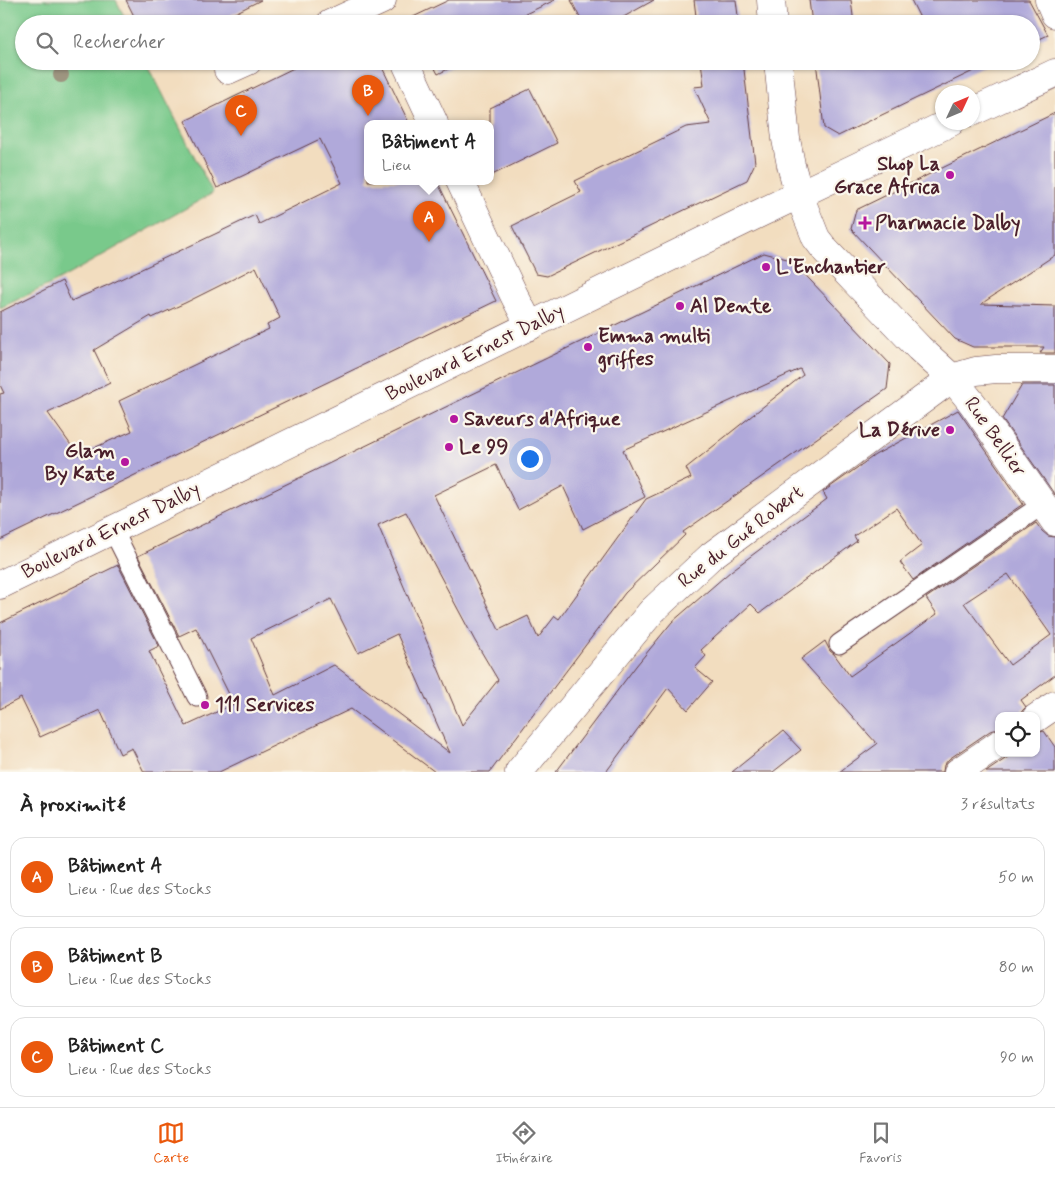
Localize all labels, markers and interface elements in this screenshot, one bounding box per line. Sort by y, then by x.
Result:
search box [15,15,1040,70]
icon: search [33,29,61,57]
text: Rechercher [73,30,165,55]
pin: B [352,75,384,116]
north arrow [935,85,980,130]
pin: C [225,95,257,136]
popup [364,120,494,185]
text: Bâtiment A [382,130,476,155]
place label: Shop La Grace Africa [834,151,940,201]
text: Lieu [382,155,411,176]
marker: Shop La Grace Africa [944,169,956,181]
pin: A [413,201,445,242]
place label: Pharmacie Dalby [875,210,1020,237]
marker: Pharmacie Dalby [859,217,871,229]
place label: L'Enchantier [776,254,886,281]
marker: L'Enchantier [760,261,772,273]
place label: Al Dente [690,293,772,320]
street label: Boulevard Ernest Dalby [381,298,569,408]
marker: Al Dente [674,300,686,312]
place label: Emma multi griffes [598,323,710,373]
marker: Emma multi griffes [582,341,594,353]
street label: Rue Bellier [958,392,1032,482]
place label: Saveurs d'Afrique [464,406,621,433]
marker: Saveurs d'Afrique [448,413,460,425]
place label: La Dérive [859,417,940,444]
marker: La Dérive [944,424,956,436]
place label: Le 99 [459,434,508,461]
place label: Glam By Kate [45,438,115,488]
marker: Le 99 [443,441,455,453]
your location [517,446,543,472]
marker: Glam By Kate [119,456,131,468]
street label: Boulevard Ernest Dalby [17,476,205,586]
street label: Rue du Gué Robert [673,479,809,595]
place label: 111 Services [215,692,315,719]
marker: 111 Services [199,699,211,711]
map controls [995,712,1040,757]
button: locate [995,712,1040,757]
text: À proximité [20,791,126,819]
text: 3 résultats [961,794,1035,815]
text: Bâtiment A [68,854,162,879]
text: A [32,867,42,888]
text: 50 m [998,867,1034,888]
text: Lieu · Rue des Stocks [68,879,211,900]
text: Bâtiment B [68,944,162,969]
text: B [32,957,42,978]
text: 80 m [999,957,1034,978]
text: Lieu · Rue des Stocks [68,969,211,990]
text: Bâtiment C [68,1034,164,1059]
text: C [31,1047,43,1068]
text: 90 m [1000,1047,1034,1068]
text: Lieu · Rue des Stocks [68,1059,211,1080]
tab: Carte [153,1119,189,1167]
tab: Itinéraire [495,1119,553,1167]
tab: Favoris [859,1119,902,1167]

